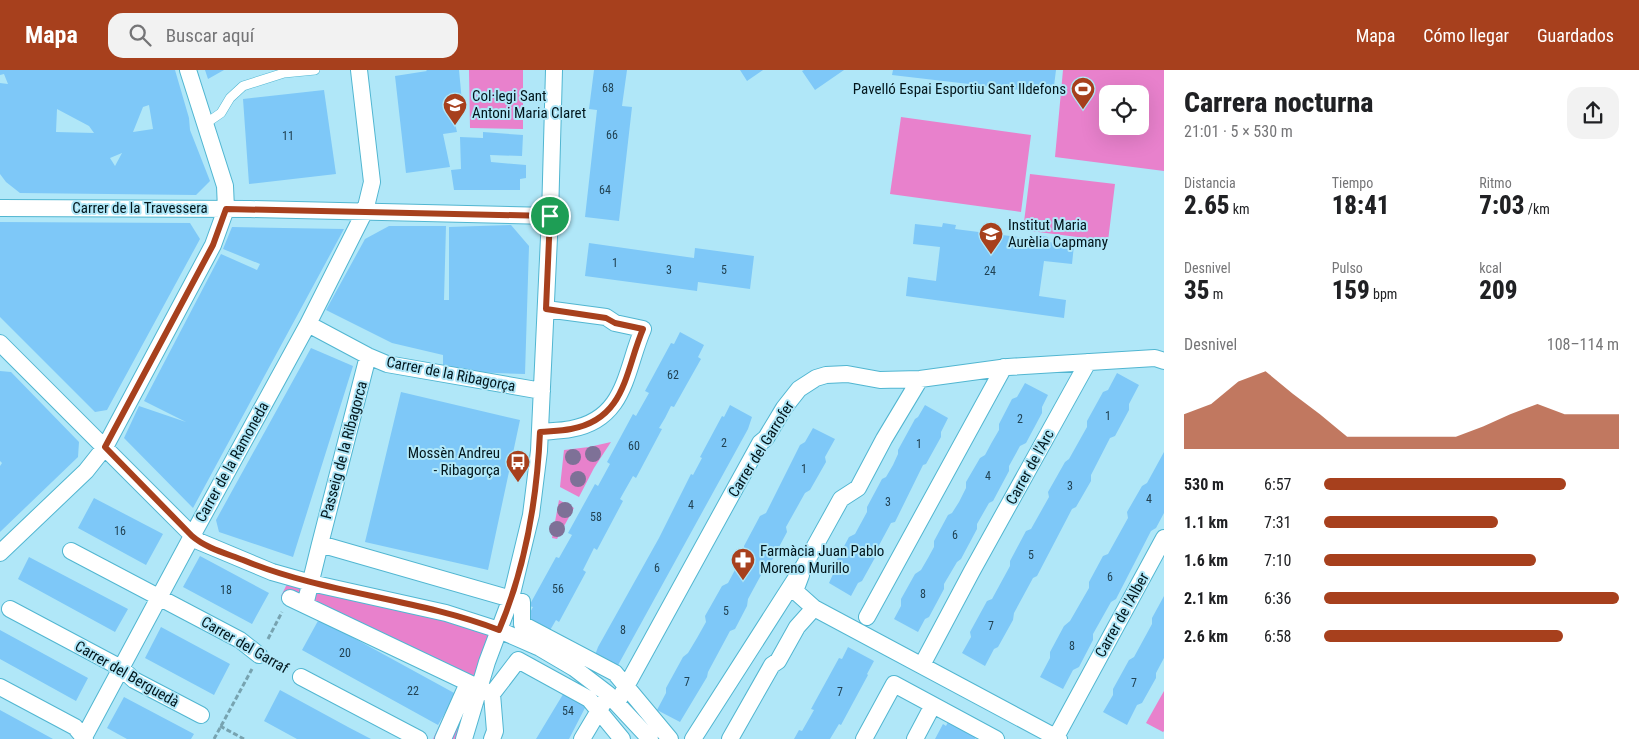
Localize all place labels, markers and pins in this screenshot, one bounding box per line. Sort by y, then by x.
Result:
sports icon: Pavelló Espai Esportiu Sant Ildefons [1070,76,1096,110]
place label: Pavelló Espai Esportiu Sant Ildefons [853,80,1066,98]
place label: Col·legi Sant Antoni Maria Claret [472,87,586,122]
school or university icon: Col·legi Sant Antoni Maria Claret [442,92,468,126]
pin [529,195,571,237]
place label: Institut Maria Aurèlia Capmany [1008,216,1108,251]
school or university icon: Institut Maria Aurèlia Capmany [978,221,1004,255]
place label: Mossèn Andreu - Ribagorça [408,444,500,479]
bus stop icon: Mossèn Andreu - Ribagorça [505,449,531,483]
place label: Farmàcia Juan Pablo Moreno Murillo [760,542,884,577]
pharmacy icon: Farmàcia Juan Pablo Moreno Murillo [730,547,756,581]

